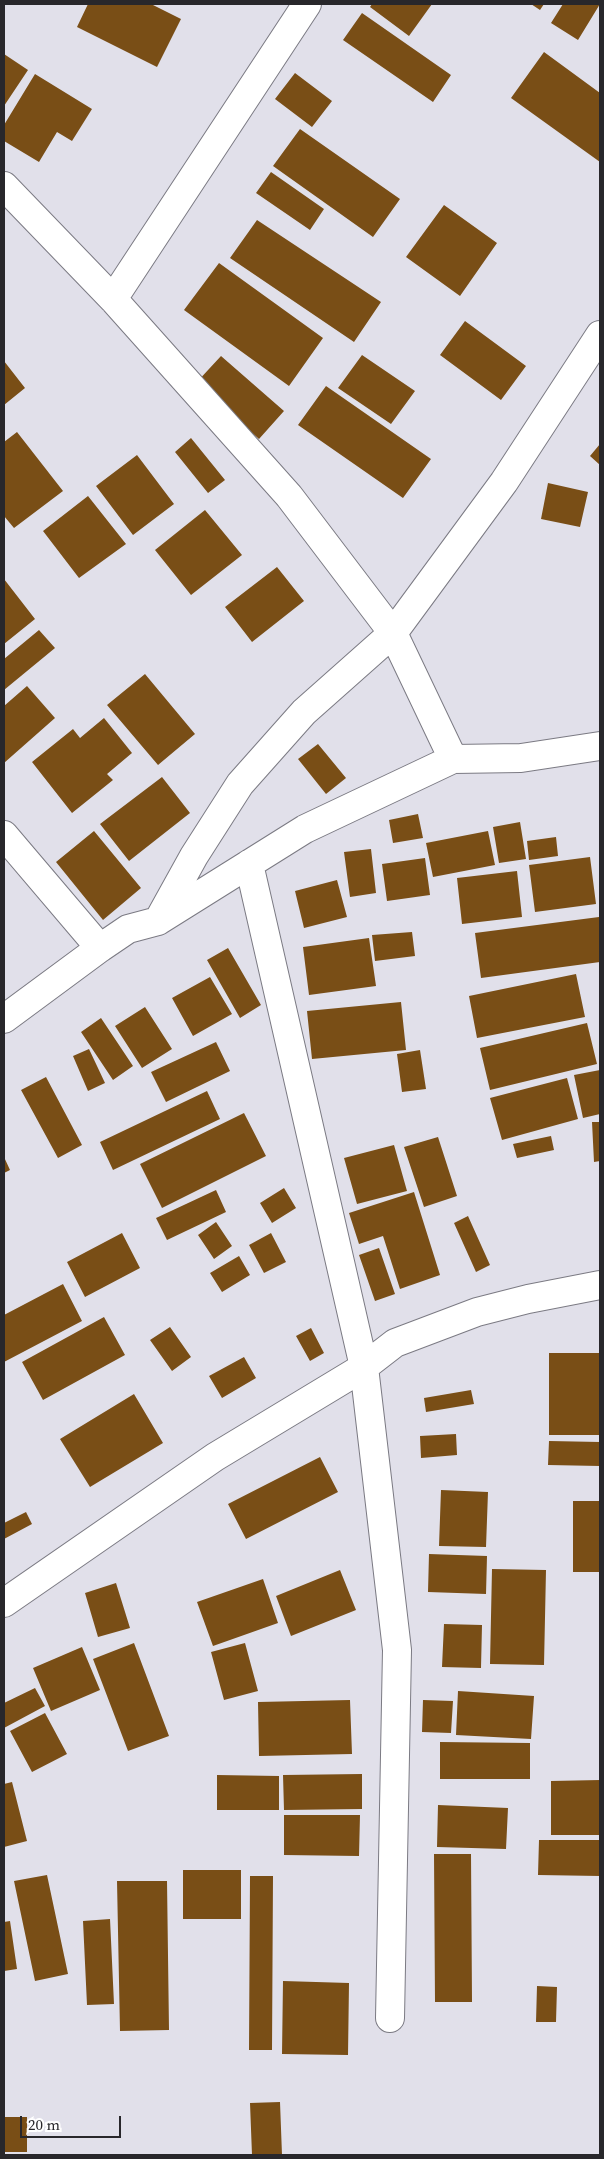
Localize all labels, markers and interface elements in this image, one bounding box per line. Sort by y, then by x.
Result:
scale bar [22,2106,124,2138]
text: 20 m [28,2114,60,2135]

